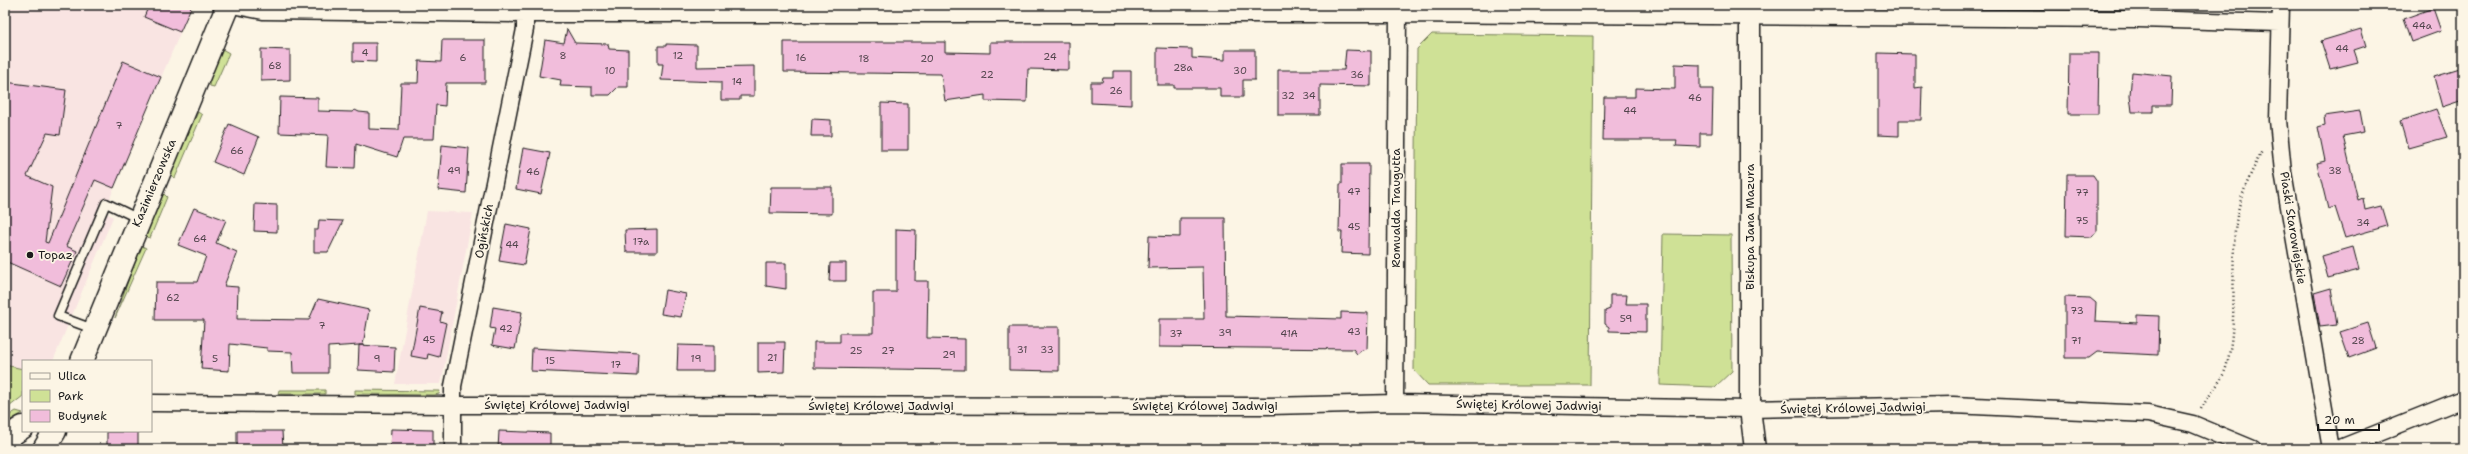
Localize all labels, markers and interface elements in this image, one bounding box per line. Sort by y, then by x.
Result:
house number: 44a [2412,19,2433,32]
house number: 44 [2335,42,2349,55]
house number: 4 [362,46,369,59]
house number: 8 [560,49,567,62]
house number: 12 [673,49,683,62]
house number: 24 [1043,50,1057,63]
house number: 6 [460,51,467,64]
house number: 16 [796,51,806,64]
house number: 18 [858,52,870,65]
house number: 20 [920,52,934,65]
house number: 68 [268,59,282,72]
house number: 28a [1173,61,1194,74]
house number: 10 [605,64,615,77]
house number: 30 [1233,64,1247,77]
house number: 22 [980,68,994,81]
house number: 36 [1350,68,1364,81]
house number: 14 [732,75,742,88]
house number: 26 [1109,84,1123,97]
house number: 32 [1281,89,1295,102]
house number: 34 [1302,89,1316,102]
house number: 46 [1688,91,1702,104]
house number: 44 [1623,104,1637,117]
house number: 7 [116,119,123,132]
street label: Kazimierzowska [128,136,180,229]
house number: 66 [230,144,244,157]
street label: Romualda Traugutta [1388,148,1404,268]
street label: Biskupa Jana Mazura [1742,163,1758,290]
house number: 49 [447,164,461,177]
house number: 38 [2328,164,2342,177]
house number: 46 [526,165,540,178]
street label: Piaski Starowiejskie [2276,170,2310,286]
house number: 47 [1347,185,1361,198]
house number: 77 [2075,186,2089,199]
street label: Ogińskich [471,202,497,260]
house number: 75 [2076,214,2088,227]
house number: 34 [2356,216,2370,229]
house number: 45 [1348,220,1360,233]
house number: 64 [193,232,207,245]
house number: 17a [633,235,650,248]
house number: 44 [505,238,519,251]
place label: Topaz [38,247,73,263]
marker: Topaz [25,250,35,260]
house number: 62 [166,291,180,304]
house number: 73 [2070,304,2084,317]
house number: 59 [1620,312,1632,325]
house number: 7 [319,319,326,332]
house number: 42 [499,322,513,335]
house number: 43 [1347,325,1361,338]
house number: 39 [1218,326,1232,339]
house number: 37 [1169,327,1183,340]
house number: 41A [1280,327,1298,340]
house number: 45 [423,333,435,346]
house number: 71 [2071,334,2081,347]
house number: 28 [2351,334,2365,347]
house number: 31 [1017,343,1027,356]
house number: 33 [1040,343,1054,356]
house number: 25 [850,344,862,357]
house number: 27 [881,344,895,357]
house number: 29 [942,348,956,361]
house number: 21 [767,351,777,364]
house number: 5 [212,352,218,365]
house number: 9 [374,352,381,365]
house number: 19 [691,352,701,365]
house number: 15 [545,354,555,367]
house number: 17 [611,358,621,371]
legend [22,360,152,432]
text: Ulica [58,368,87,384]
text: Park [58,388,84,404]
street label: Świętej Królowej Jadwigi [1456,396,1602,414]
street label: Świętej Królowej Jadwigi [484,397,630,413]
street label: Świętej Królowej Jadwigi [808,398,954,414]
street label: Świętej Królowej Jadwigi [1132,398,1278,414]
street label: Świętej Królowej Jadwigi [1780,399,1926,417]
scale bar [2318,406,2379,432]
text: Budynek [58,408,107,424]
text: 20 m [2324,412,2355,428]

